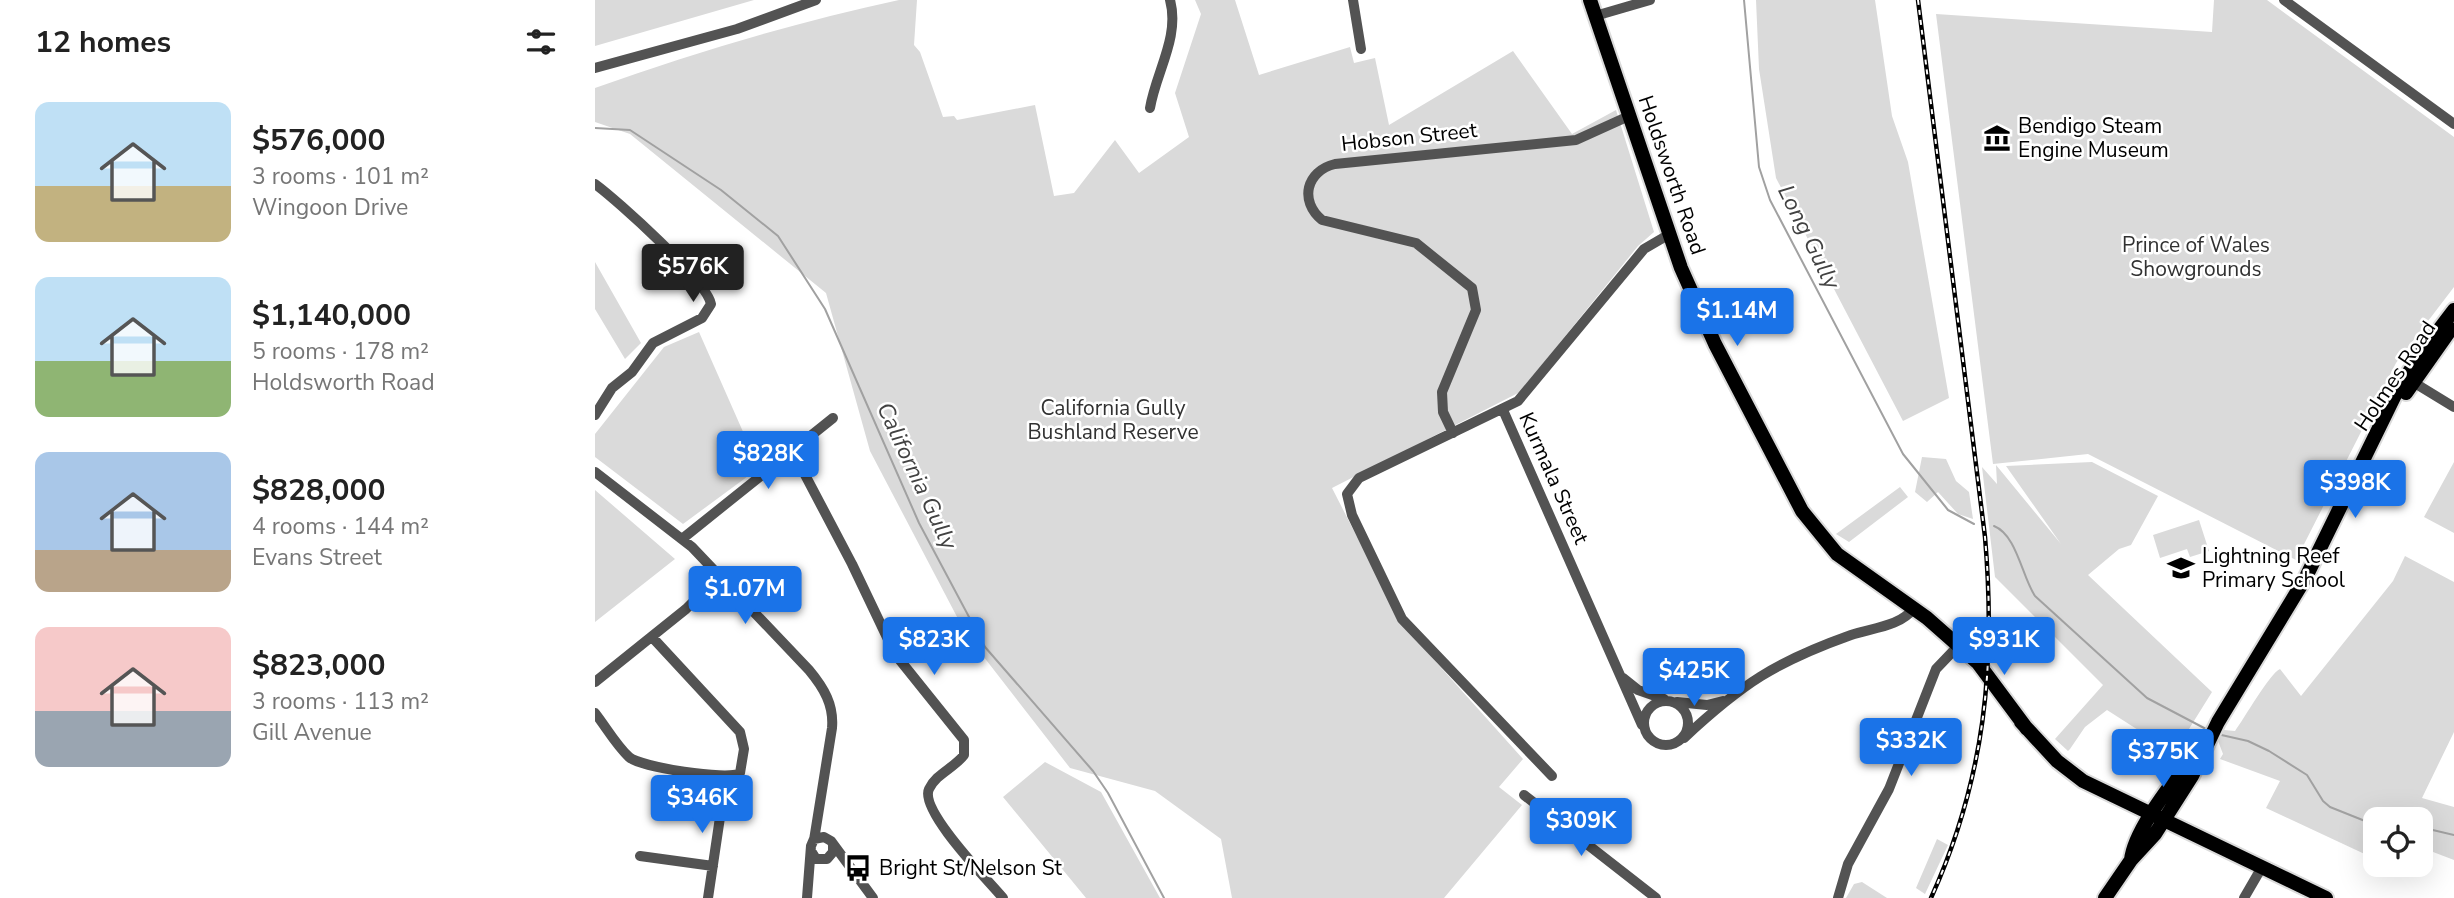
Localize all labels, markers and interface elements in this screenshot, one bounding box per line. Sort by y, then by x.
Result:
text: 12 homes [35,22,171,63]
icon: filters [522,23,560,61]
street label: Holdsworth Road [1632,92,1712,258]
place label: Bendigo Steam Engine Museum [2018,112,2169,164]
street label: Hobson Street [1340,116,1479,158]
text: $576,000 [252,120,385,161]
museum icon: Bendigo Steam Engine Museum [1982,123,2012,153]
icon: home [91,130,175,214]
text: 3 rooms · 101 m² [252,161,429,192]
water label: Long Gully [1770,180,1848,295]
text: Wingoon Drive [252,192,408,223]
park label: Prince of Wales Showgrounds [2122,231,2270,283]
pin: $576K [644,244,742,304]
text: $576K [658,251,728,282]
pin: $1.14M [1680,288,1794,348]
text: $1,140,000 [252,295,411,336]
text: $1.14M [1697,295,1777,326]
icon: home [91,305,175,389]
street label: Holmes Road [2348,315,2442,437]
text: 5 rooms · 178 m² [252,336,429,367]
text: Holdsworth Road [252,367,435,398]
park label: California Gully Bushland Reserve [1027,394,1199,446]
water label: California Gully [869,397,965,556]
street label: Kurmala Street [1512,408,1596,549]
pin: $828K [719,432,817,491]
text: $828K [733,438,803,469]
pin: $398K [2306,461,2404,520]
text: $398K [2320,467,2390,498]
text: $828,000 [252,470,385,511]
icon: home [91,480,175,564]
text: 4 rooms · 144 m² [252,511,429,542]
text: Evans Street [252,542,382,573]
place label: Lightning Reef Primary School [2202,542,2346,594]
school or university icon: Lightning Reef Primary School [2166,553,2196,583]
pin: $1.07M [688,566,802,626]
text: $1.07M [705,573,785,604]
pin: $823K [885,618,983,677]
pin: $931K [1955,618,2053,677]
text: $823K [899,624,969,655]
text: $931K [1969,624,2039,655]
text: $823,000 [252,645,385,686]
pin: $425K [1645,648,1743,708]
icon: home [91,655,175,739]
text: $425K [1659,655,1729,686]
text: 3 rooms · 113 m² [252,686,429,717]
text: Gill Avenue [252,717,372,748]
pin: $332K [1862,718,1960,778]
text: $332K [1876,725,1946,756]
pin: $375K [2114,730,2212,789]
text: $375K [2128,736,2198,767]
pin: $346K [653,776,751,835]
text: $346K [667,782,737,813]
pin: $309K [1532,798,1630,858]
text: $309K [1546,805,1616,836]
map controls [2363,807,2433,877]
button: locate [2363,807,2433,877]
bus stop icon: Bright St/Nelson St [843,853,873,883]
place label: Bright St/Nelson St [879,854,1063,882]

